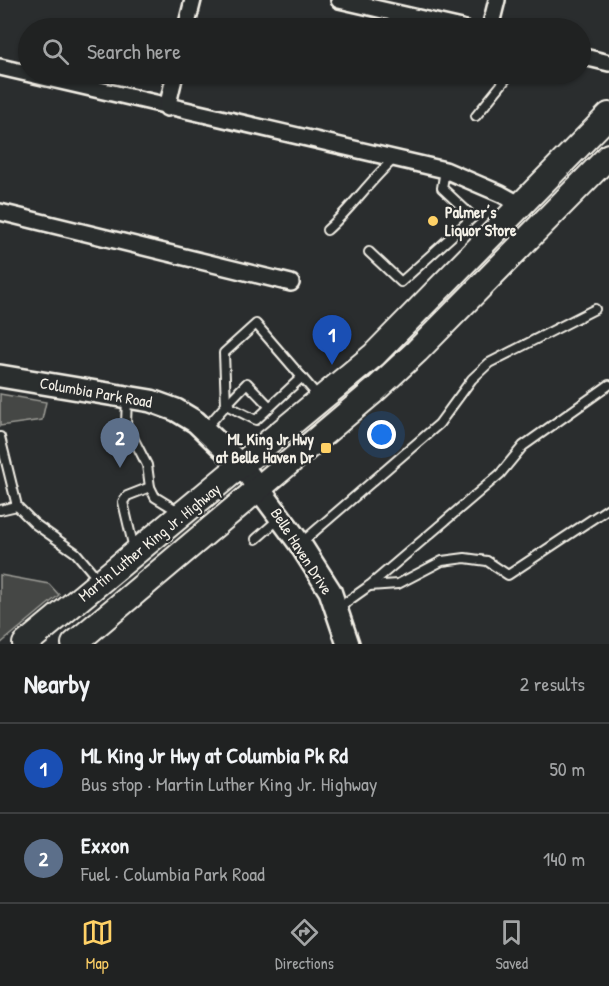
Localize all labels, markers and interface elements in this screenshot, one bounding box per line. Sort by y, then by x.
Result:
search box [18,18,591,84]
icon: search [39,35,72,68]
text: Search here [87,36,181,66]
place label: Palmer’s Liquor Store [445,201,517,242]
marker: Palmer’s Liquor Store [426,214,440,228]
pin: 1 [312,316,352,365]
street label: Columbia Park Road [38,371,154,413]
pin: 2 [100,418,140,468]
your location [367,420,396,449]
place label: ML King Jr Hwy at Belle Haven Dr [216,428,315,468]
marker: ML King Jr Hwy at Belle Haven Dr [319,441,333,455]
street label: Martin Luther King Jr. Highway [73,478,225,606]
street label: Belle Haven Drive [266,504,339,599]
text: Nearby [24,666,90,701]
text: 2 results [520,670,585,697]
text: ML King Jr Hwy at Columbia Pk Rd [81,740,348,770]
text: 1 [40,755,47,782]
text: 50 m [549,755,585,782]
text: Bus stop · Martin Luther King Jr. Highway [81,770,377,797]
text: Exxon [81,830,129,860]
text: 2 [39,845,48,872]
text: 140 m [543,845,585,872]
text: Fuel · Columbia Park Road [81,860,265,887]
tab: Map [81,916,114,974]
tab: Directions [275,916,334,974]
tab: Saved [495,916,528,974]

